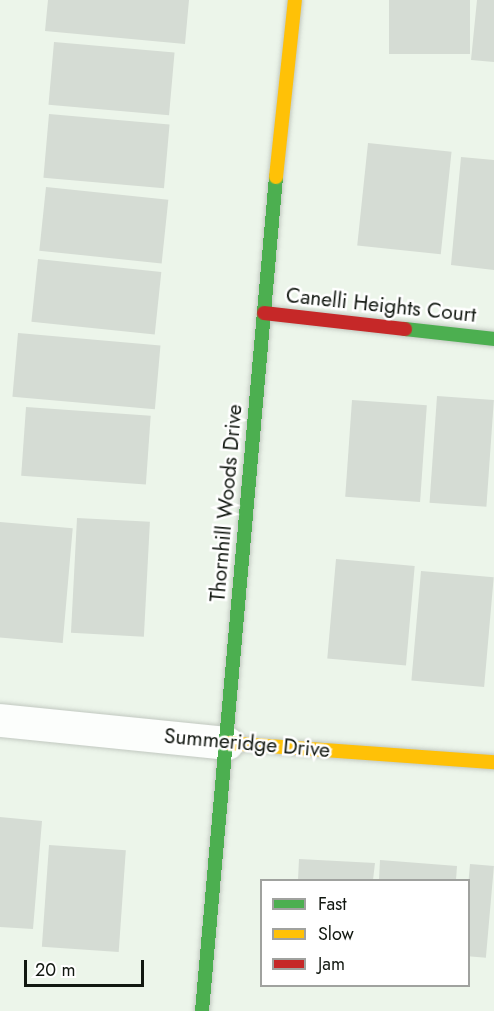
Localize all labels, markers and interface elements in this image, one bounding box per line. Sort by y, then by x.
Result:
street label: Canelli Heights Court [285,282,477,328]
street label: Thornhill Woods Drive [205,403,247,603]
street label: Summeridge Drive [163,723,331,763]
legend [260,879,470,987]
text: Fast [318,891,347,917]
text: Slow [318,921,354,947]
scale bar [27,948,147,986]
text: Jam [318,951,345,977]
text: 20 m [35,957,75,983]

